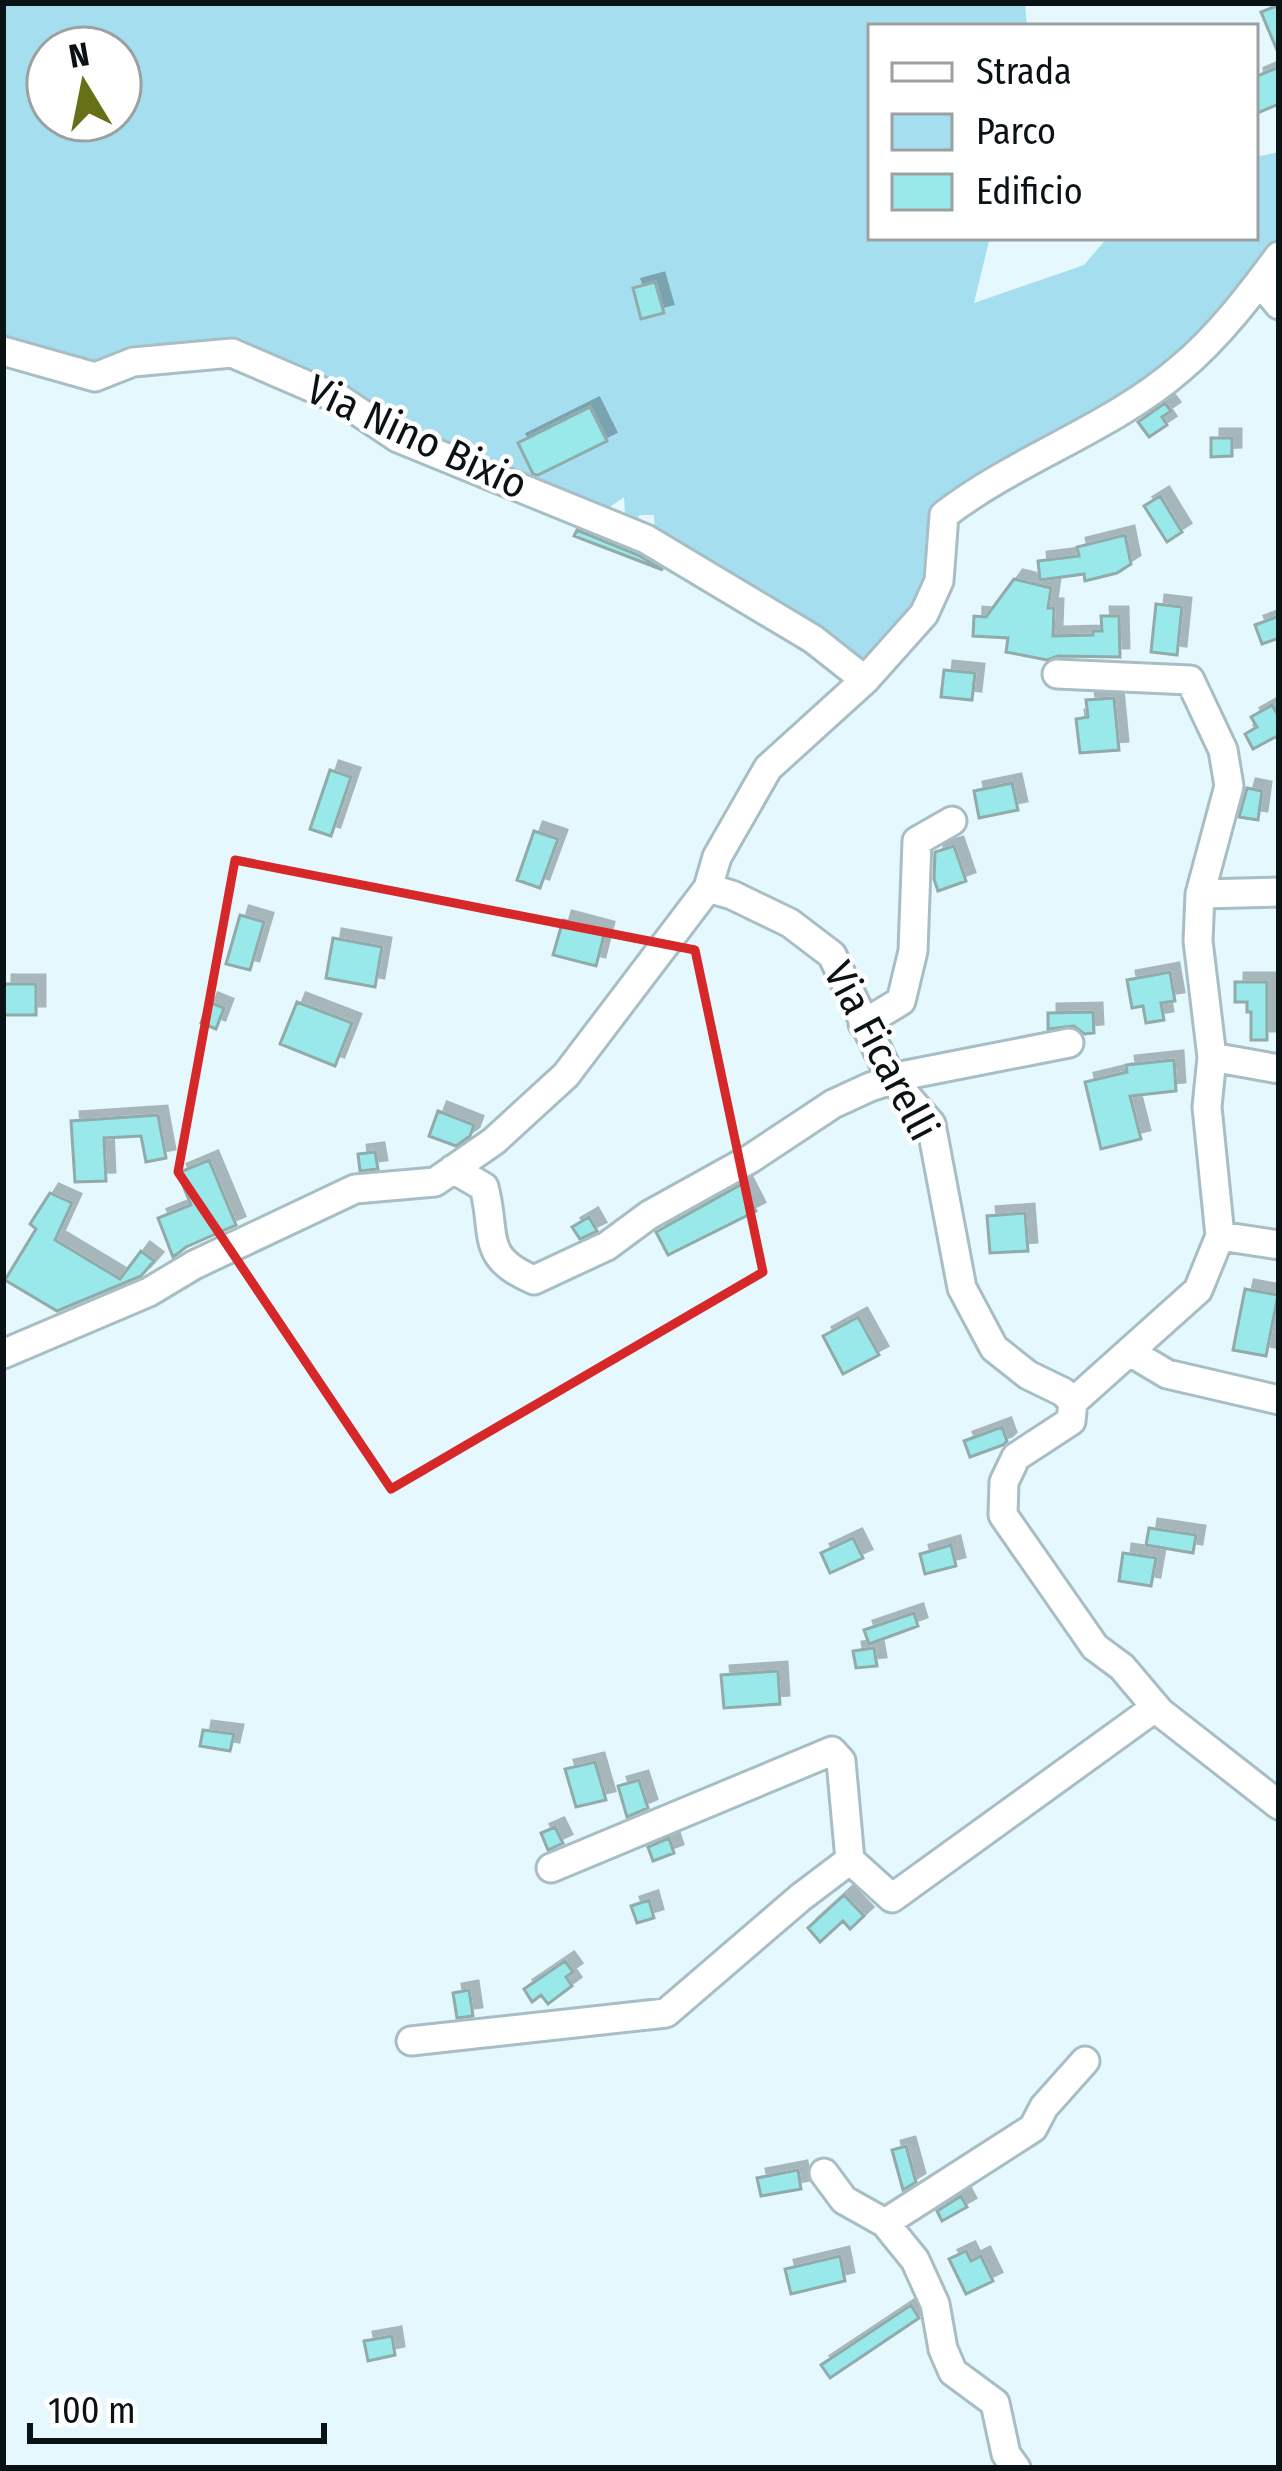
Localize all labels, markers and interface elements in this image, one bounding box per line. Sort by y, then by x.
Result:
north arrow [24,24,144,144]
legend [868,24,1258,240]
text: N [66,34,92,77]
text: Strada [976,50,1072,94]
text: Parco [976,110,1056,154]
text: Edificio [976,170,1083,214]
street label: Via Nino Bixio [299,364,535,510]
street label: Via Ficarelli [813,953,949,1149]
scale bar [30,2369,324,2443]
text: 100 m [48,2389,136,2433]

